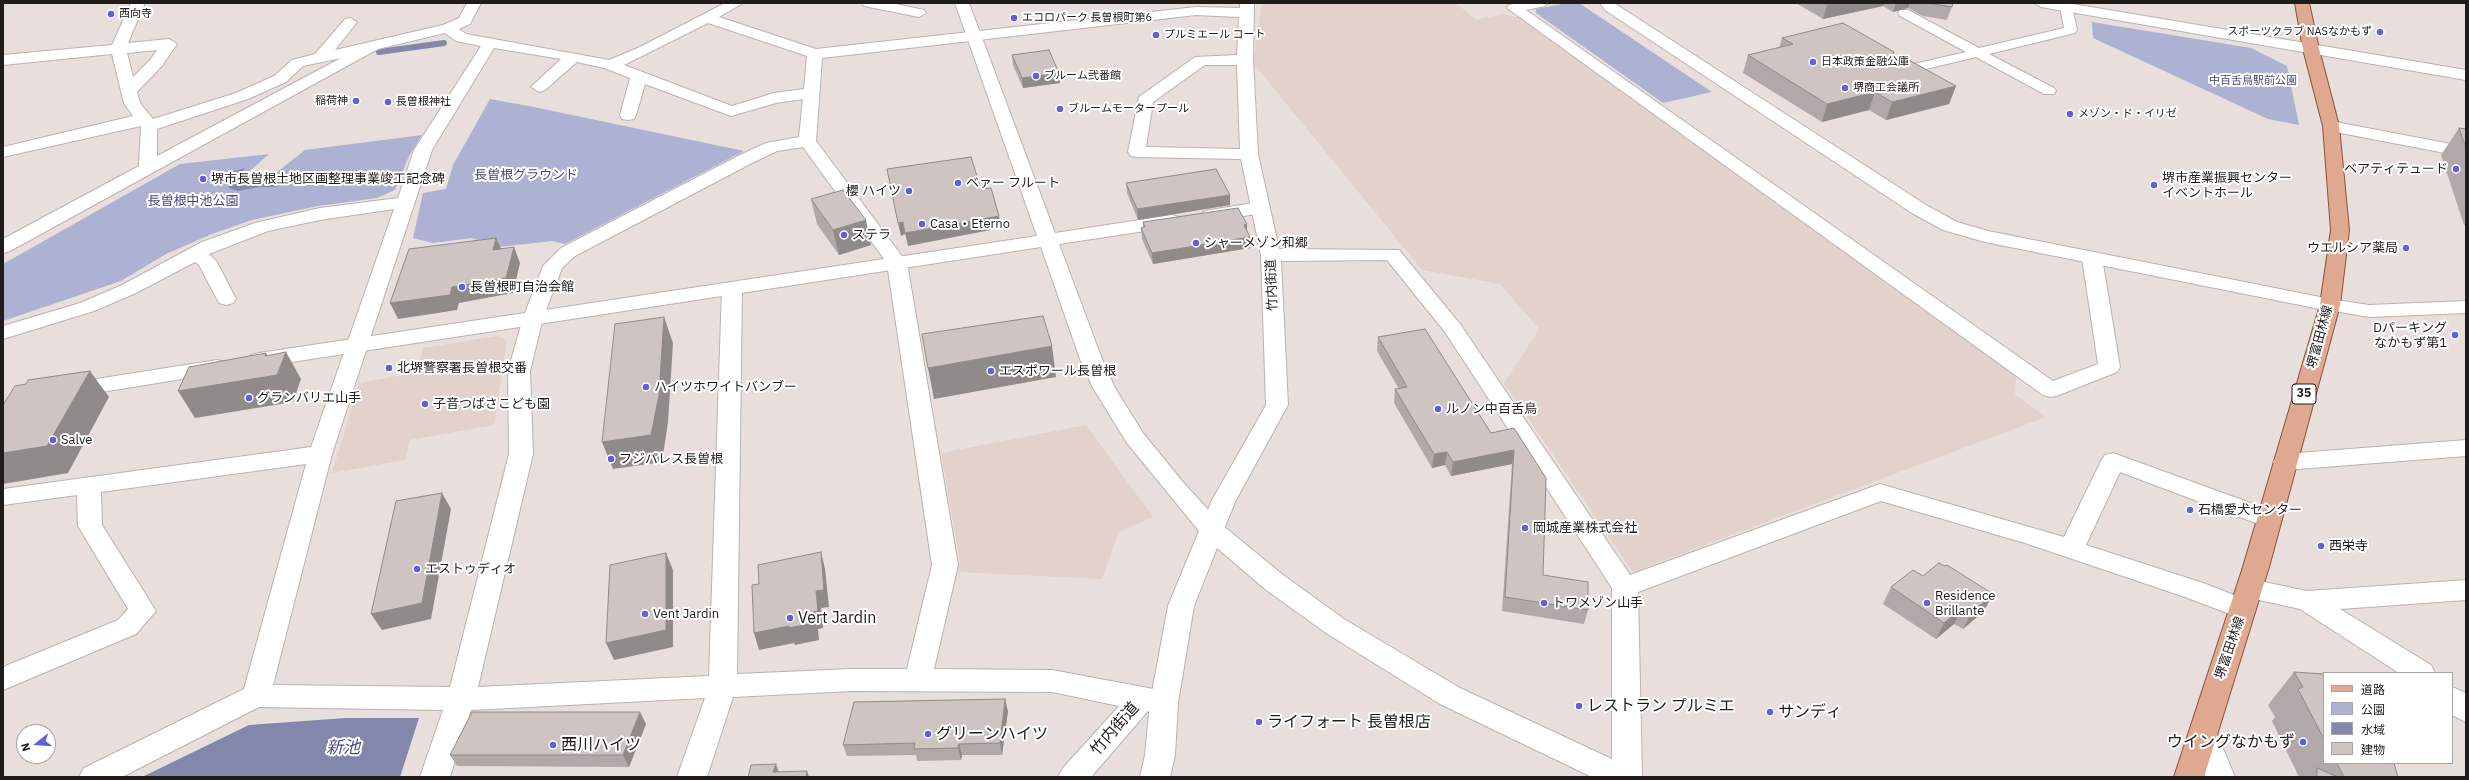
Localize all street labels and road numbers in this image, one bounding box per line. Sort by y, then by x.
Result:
street label: 竹内街道 [1263,259,1281,311]
street label: 堺富田林線 [2304,304,2336,370]
road number: 35 [2292,384,2316,404]
street label: 堺富田林線 [2212,615,2248,681]
street label: 竹内街道 [1087,699,1143,759]

